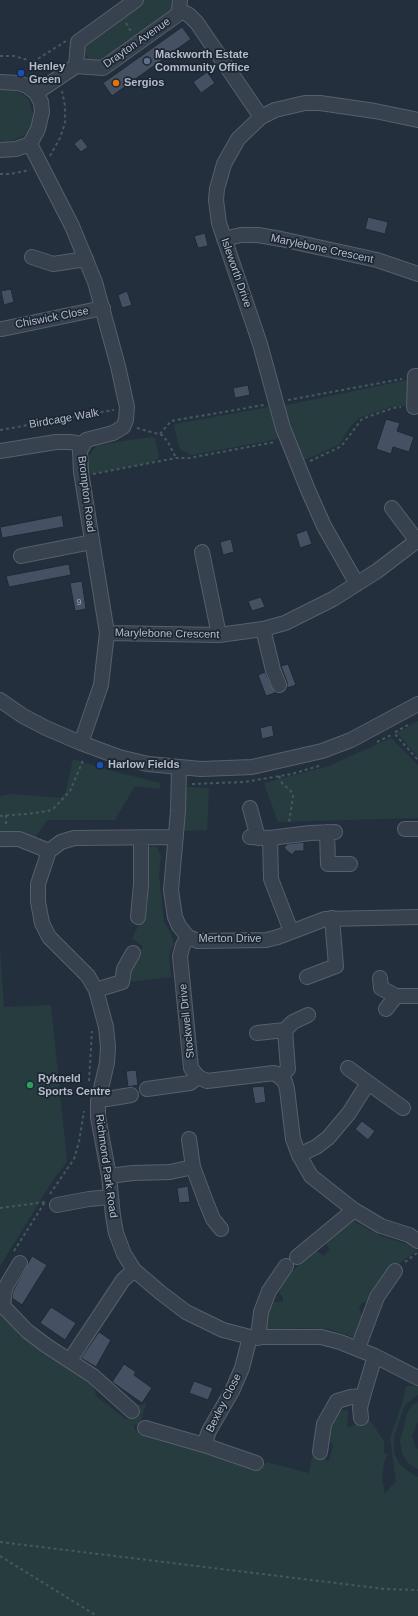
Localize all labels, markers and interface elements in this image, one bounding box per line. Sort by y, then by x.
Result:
street label: Drayton Avenue [101,15,173,71]
place label: Mackworth Estate Community Office [155,48,250,74]
marker: Mackworth Estate Community Office [142,56,152,66]
place label: Henley Green [29,60,65,86]
marker: Henley Green [16,68,26,78]
place label: Sergios [124,76,164,90]
marker: Sergios [111,78,121,88]
street label: Marylebone Crescent [269,232,375,266]
street label: Isleworth Drive [218,236,254,310]
street label: Chiswick Close [14,304,90,332]
street label: Birdcage Walk [28,406,100,432]
street label: Brompton Road [75,455,97,533]
house number: 9 [76,598,82,608]
street label: Marylebone Crescent [115,626,219,642]
place label: Harlow Fields [108,758,180,772]
marker: Harlow Fields [95,760,105,770]
street label: Merton Drive [199,932,261,946]
street label: Stockwell Drive [177,983,197,1059]
place label: Rykneld Sports Centre [38,1072,111,1098]
marker: Rykneld Sports Centre [25,1080,35,1090]
street label: Richmond Park Road [92,1113,120,1219]
street label: Bexley Close [204,1371,244,1435]

